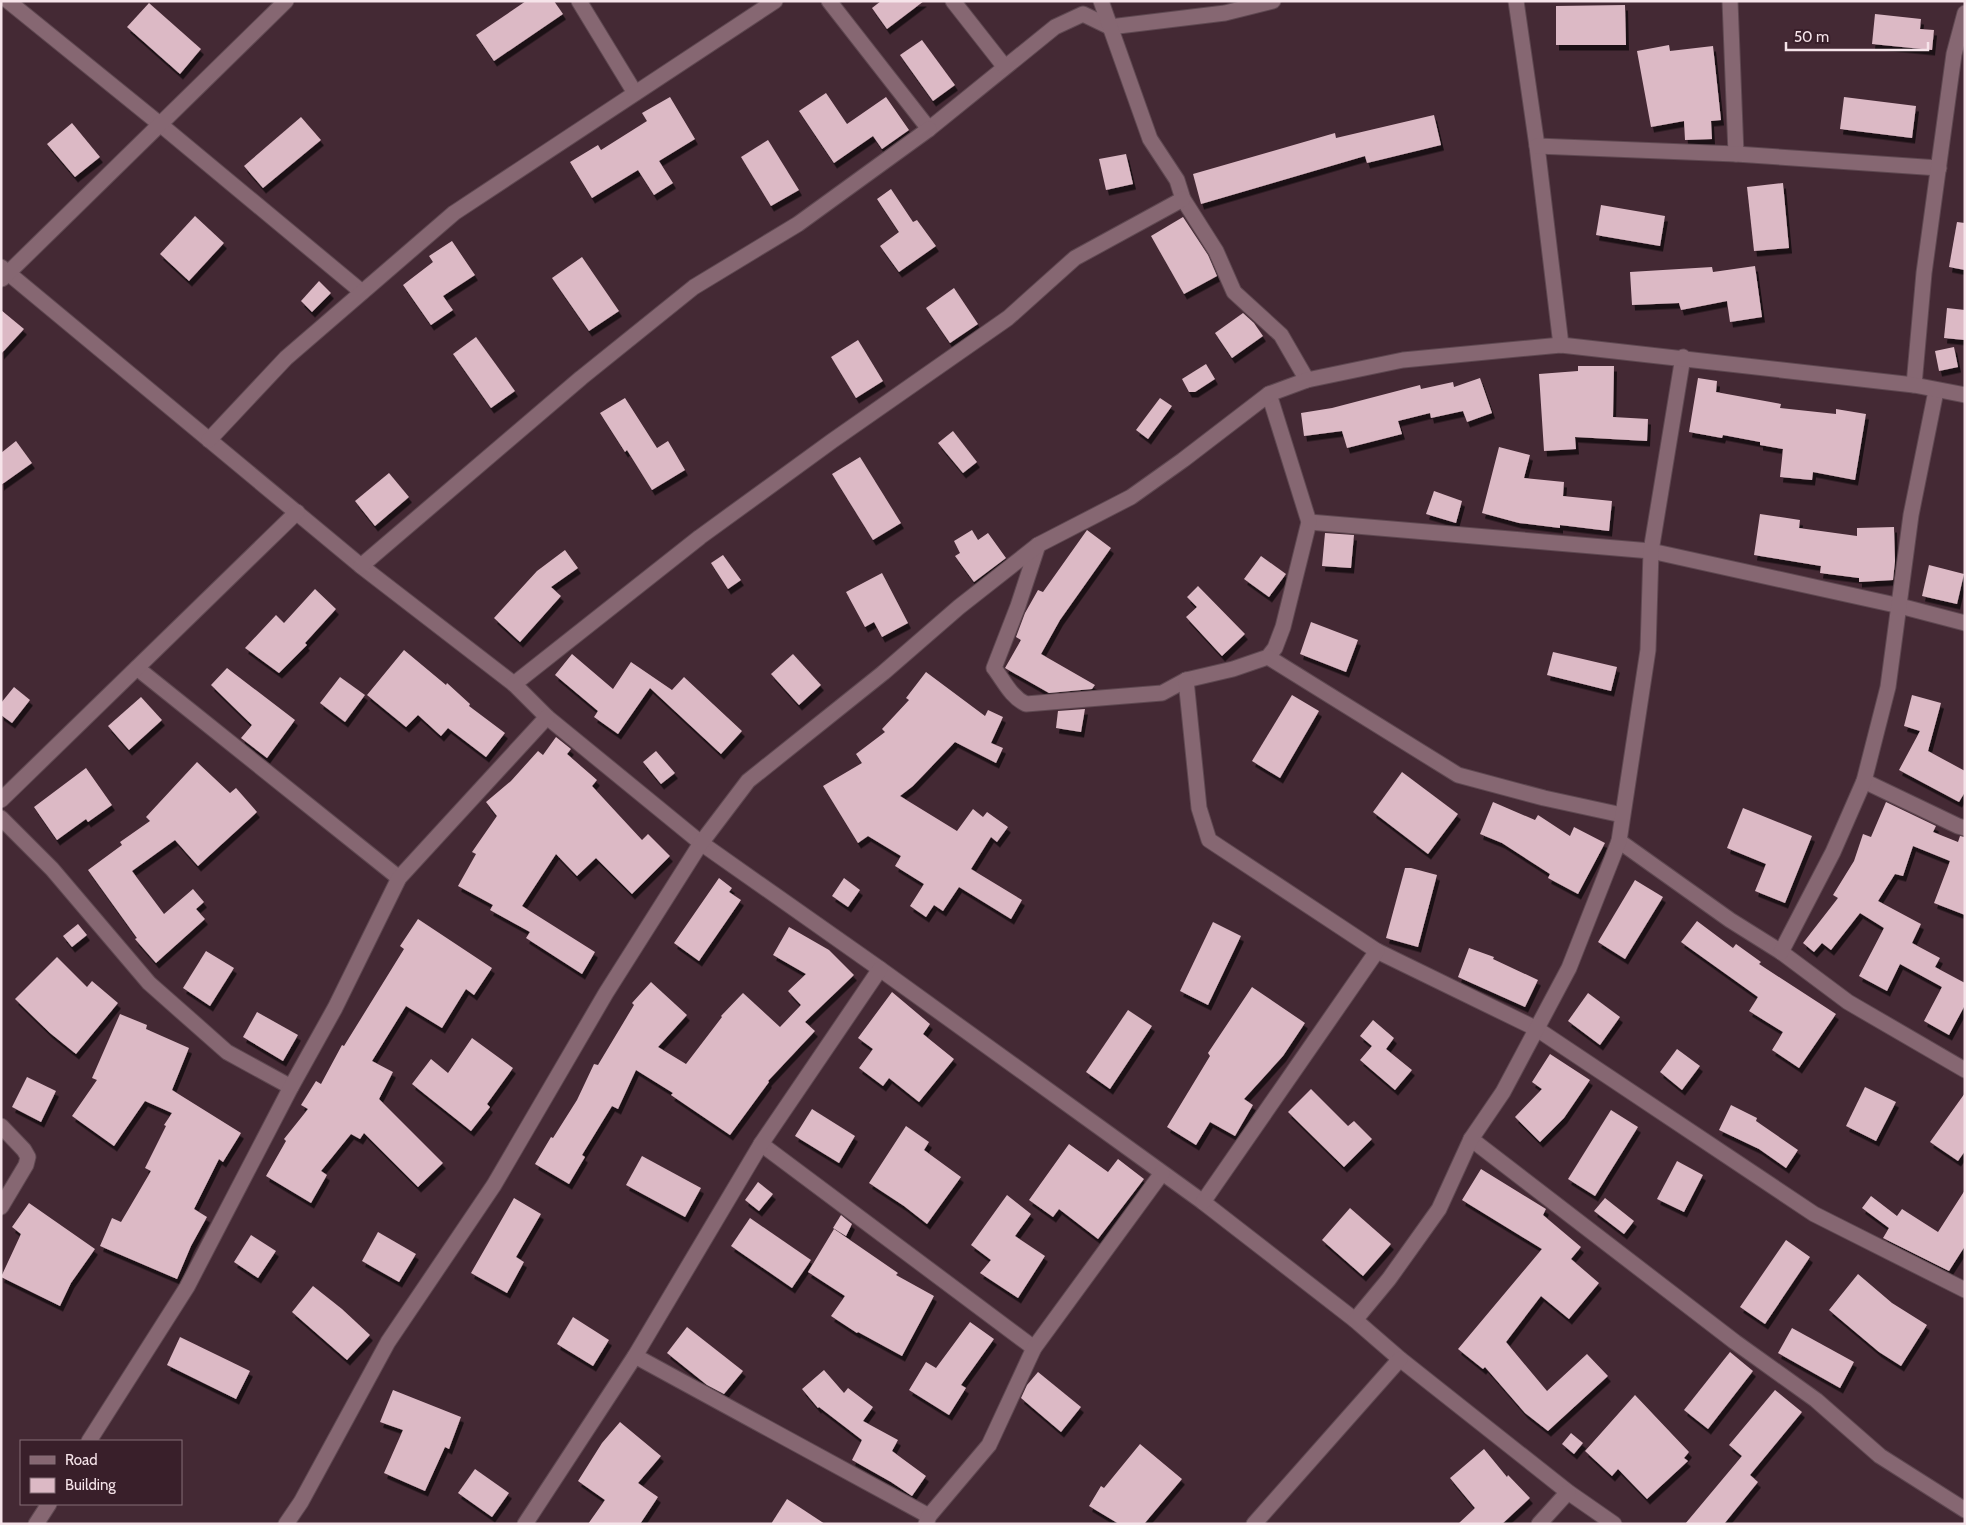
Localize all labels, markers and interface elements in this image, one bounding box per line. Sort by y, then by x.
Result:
scale bar [1786,20,1928,52]
text: 50 m [1794,28,1829,46]
legend [20,1440,182,1505]
text: Road [65,1451,98,1469]
text: Building [65,1476,116,1494]

